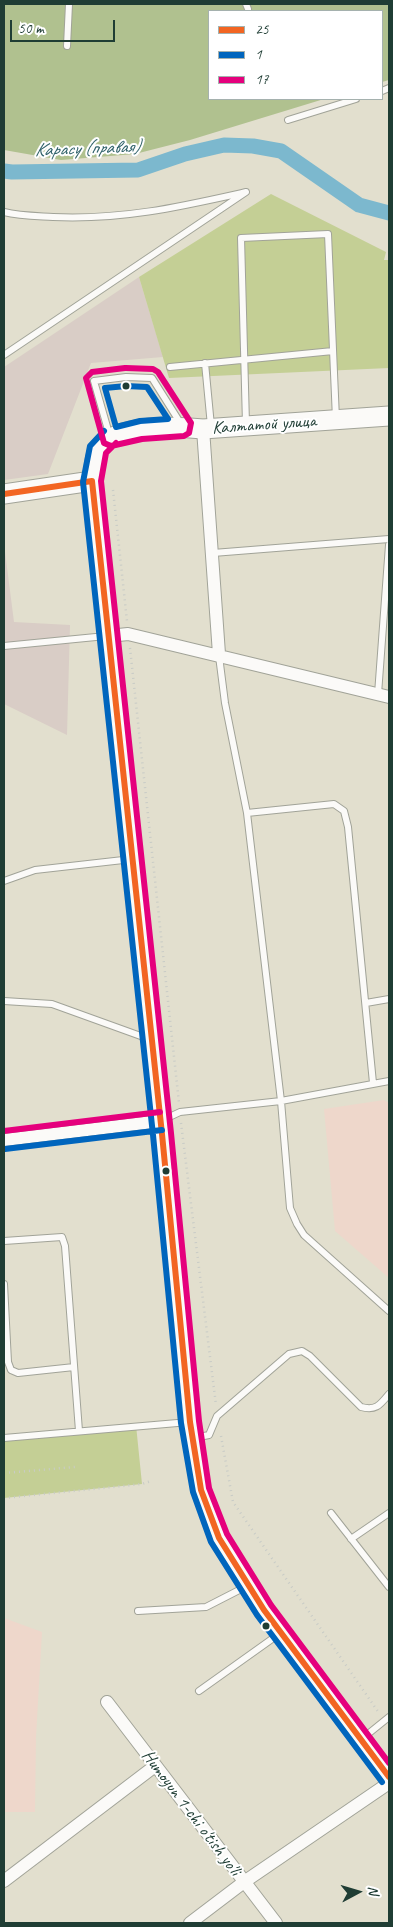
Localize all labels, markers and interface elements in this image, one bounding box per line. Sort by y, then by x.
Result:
scale bar [12,10,118,42]
legend [208,10,383,100]
text: 50 m [18,19,44,38]
text: 25 [255,20,269,39]
text: 1 [255,45,262,64]
text: 17 [255,70,269,89]
water label: Карасу (правая) [34,136,140,162]
unlabelled marker [121,381,131,391]
street label: Калтатой улица [211,411,317,439]
unlabelled marker [161,1166,171,1176]
unlabelled marker [261,1621,271,1631]
street label: Humoyun 1-chi o'tish yo'li [137,1746,245,1880]
north arrow [333,1867,383,1917]
text: N [365,1885,382,1896]

